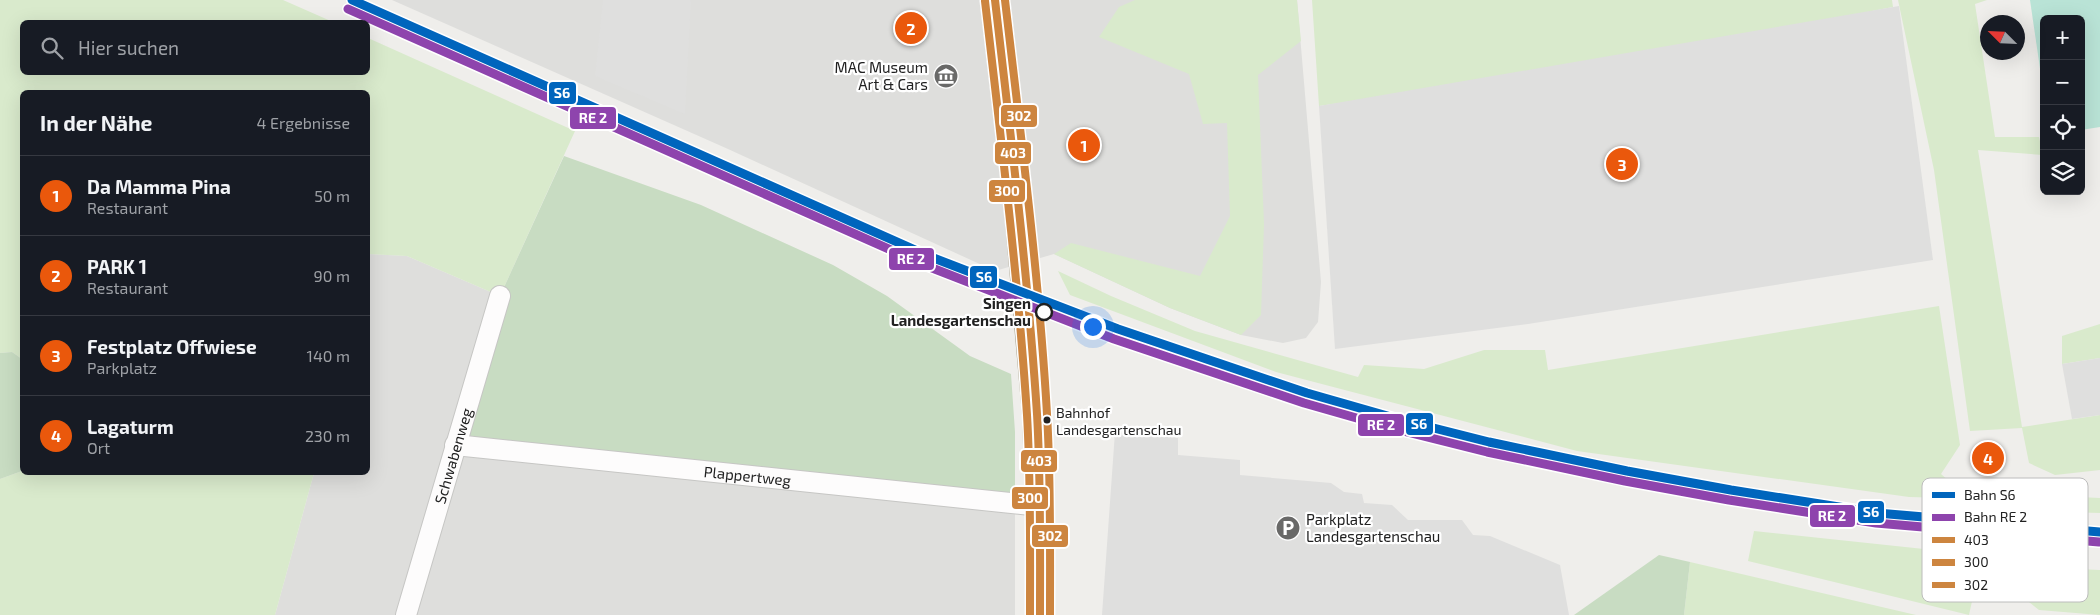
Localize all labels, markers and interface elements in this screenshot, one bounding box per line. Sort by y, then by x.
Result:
pin: 2 [895,9,927,47]
north arrow [1980,15,2025,60]
map controls [2040,15,2085,195]
button: + [2040,15,2085,60]
search box [20,20,370,75]
icon: search [38,34,66,62]
text: Hier suchen [78,36,179,59]
place label: MAC Museum Art & Cars [835,58,928,93]
button: − [2040,60,2085,105]
museum icon: MAC Museum Art & Cars [933,63,959,89]
line badge: S6 [548,81,577,105]
text: S6 [554,84,570,101]
line badge: 302 [1000,104,1038,128]
button: locate [2040,105,2085,150]
line badge: RE 2 [569,106,617,130]
text: 302 [1007,107,1031,124]
text: RE 2 [579,109,607,126]
text: In der Nähe [40,110,152,135]
text: 4 Ergebnisse [257,113,350,132]
pin: 1 [1068,126,1100,164]
line badge: 403 [994,141,1032,165]
text: 403 [1000,144,1026,161]
pin: 3 [1606,145,1638,183]
button: layers [2040,150,2085,195]
text: Da Mamma Pina [87,175,231,198]
line badge: 300 [988,179,1026,203]
text: 300 [994,182,1020,199]
text: 1 [53,186,59,205]
text: 50 m [314,186,350,205]
text: Restaurant [87,198,168,217]
line badge: RE 2 [888,247,935,271]
text: RE 2 [897,250,925,267]
text: PARK 1 [87,255,147,278]
line badge: S6 [969,265,998,289]
text: 2 [51,266,61,285]
text: 90 m [314,266,350,285]
text: S6 [976,268,992,285]
text: Restaurant [87,278,168,297]
place label: Singen Landesgartenschau [891,294,1031,329]
marker: Singen Landesgartenschau [1035,303,1053,321]
your location [1080,314,1106,340]
text: Festplatz Offwiese [87,335,257,358]
text: 3 [51,346,61,365]
text: 140 m [307,346,350,365]
text: Parkplatz [87,358,157,377]
place label: Bahnhof Landesgartenschau [1056,404,1181,438]
street label: Schwabenweg [430,405,476,506]
line badge: S6 [1405,412,1434,436]
line badge: RE 2 [1357,413,1405,437]
text: Lagaturm [87,415,174,438]
marker: Bahnhof Landesgartenschau [1042,415,1052,425]
text: S6 [1411,415,1427,432]
text: RE 2 [1367,416,1395,433]
text: 4 [51,426,61,445]
text: 230 m [305,426,350,445]
text: Ort [87,438,110,457]
pin: 4 [1972,439,2004,477]
line badge: 403 [1020,449,1058,473]
text: 403 [1026,452,1052,469]
street label: Plappertweg [703,462,793,489]
legend [1922,478,2088,602]
line badge: 300 [1011,486,1049,510]
text: Bahn S6 [1964,486,2016,503]
text: 300 [1017,489,1043,506]
line badge: S6 [1857,500,1885,524]
text: S6 [1863,503,1879,520]
line badge: RE 2 [1809,504,1856,528]
text: RE 2 [1818,507,1846,524]
text: Bahn RE 2 [1964,508,2027,525]
place label: Parkplatz Landesgartenschau [1306,510,1440,545]
parking icon: Parkplatz Landesgartenschau [1275,515,1301,541]
line badge: 302 [1031,524,1069,548]
text: 302 [1038,527,1062,544]
text: 403 [1964,531,1989,548]
text: 300 [1964,553,1989,570]
text: 302 [1964,576,1988,593]

